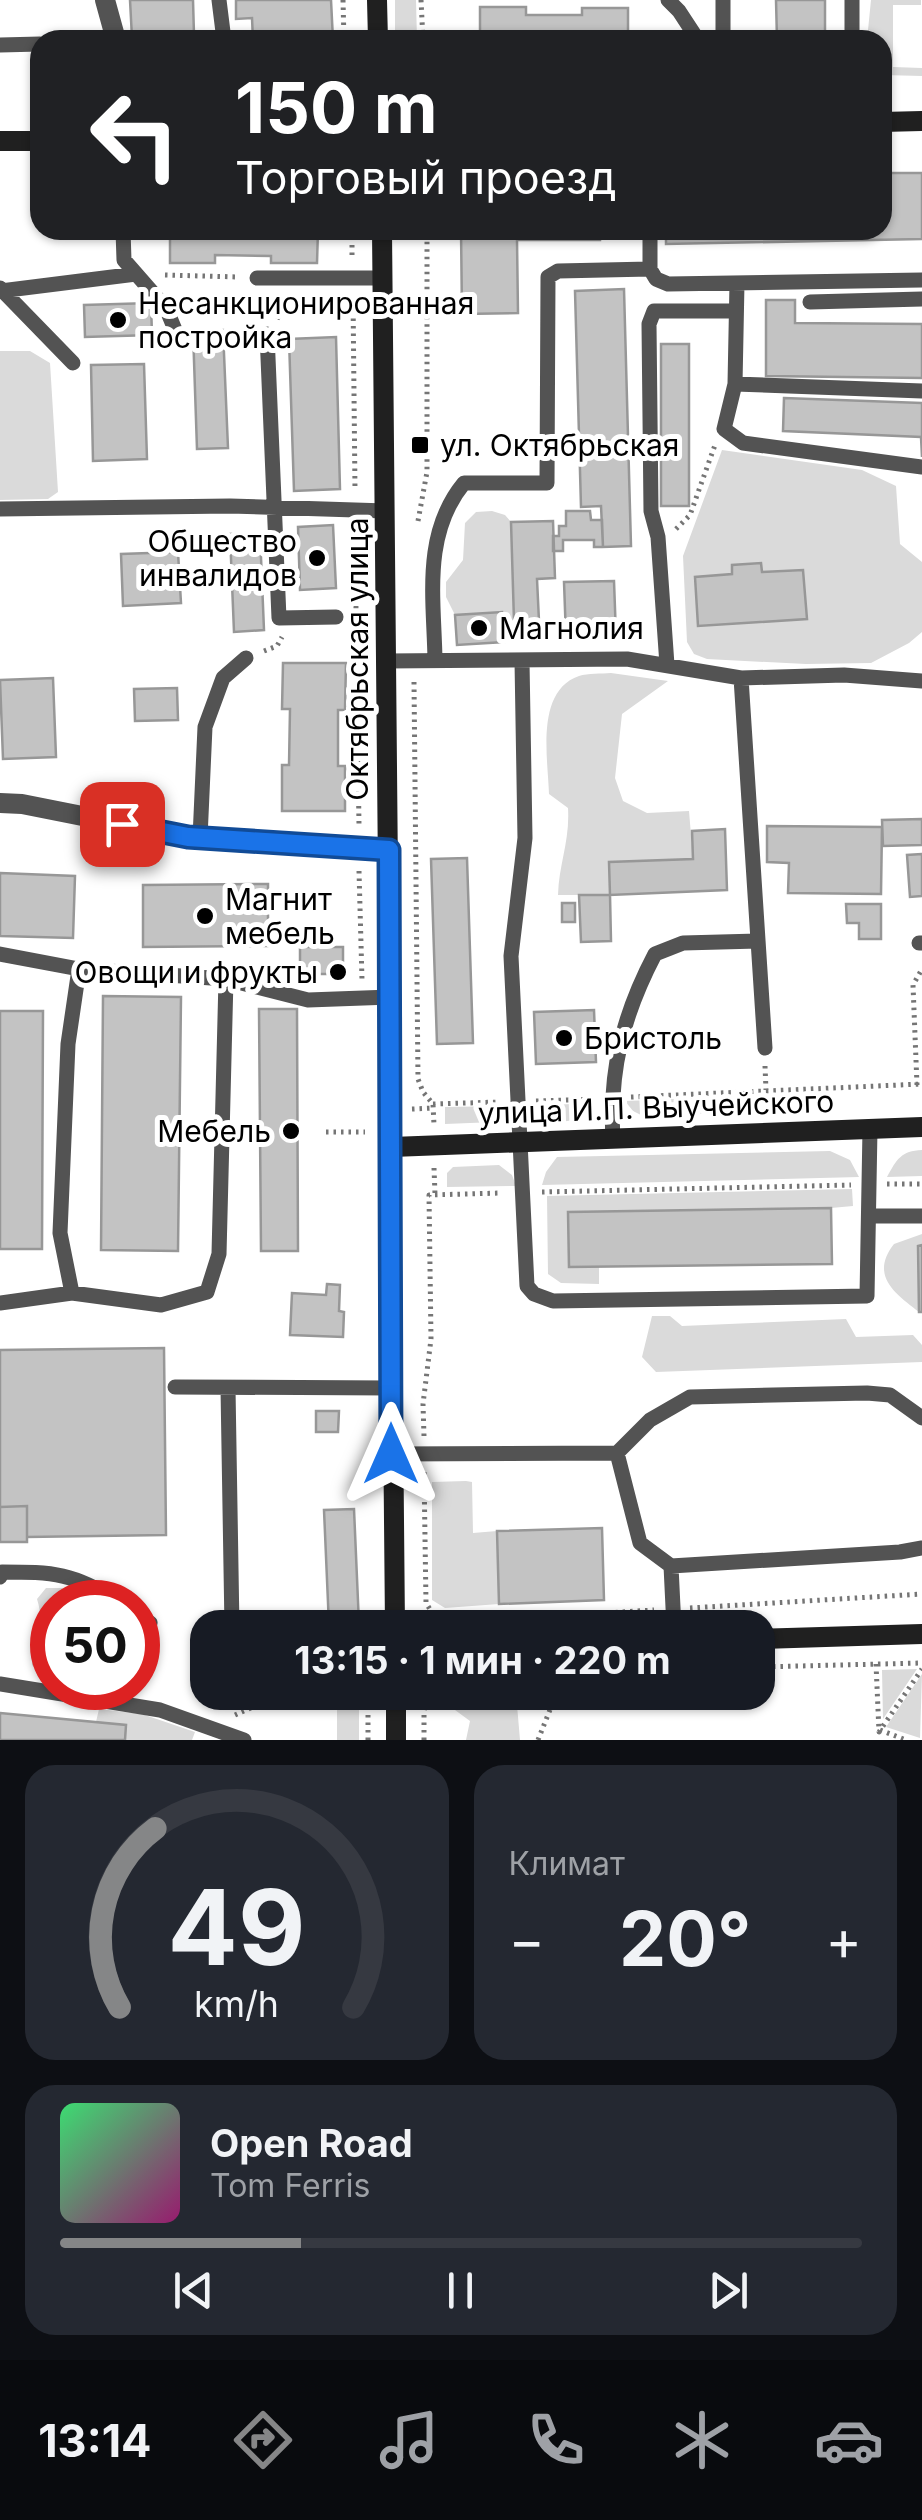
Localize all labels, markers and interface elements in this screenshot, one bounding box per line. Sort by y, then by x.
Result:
text: 150 m [235,65,438,150]
icon: left [70,70,200,200]
text: Торговый проезд [235,150,616,205]
place label: Несанкционированная постройка [138,285,474,355]
marker: Несанкционированная постройка [107,309,129,331]
place label: ул. Октябрьская [440,427,679,463]
marker: ул. Октябрьская [409,434,431,456]
street label: Октябрьская улица [339,517,375,801]
place label: Общество инвалидов [139,523,297,593]
marker: Общество инвалидов [306,547,328,569]
place label: Магнолия [499,610,644,646]
marker: Магнолия [468,617,490,639]
pin [80,782,165,867]
icon: arrive [95,797,150,852]
place label: Магнит мебель [225,881,335,951]
marker: Магнит мебель [194,905,216,927]
place label: Овощи и фрукты [75,954,318,990]
marker: Овощи и фрукты [327,961,349,983]
place label: Бристоль [584,1020,722,1056]
marker: Бристоль [553,1027,575,1049]
street label: улица И.П. Выучейского [477,1083,835,1131]
place label: Мебель [157,1113,271,1149]
marker: Мебель [280,1120,302,1142]
position arrow [339,1402,443,1506]
speed limit sign: 50 [30,1580,160,1710]
text: 13:15 · 1 мин · 220 m [294,1637,671,1683]
text: Климат [509,1844,625,1883]
text: 49 [168,1864,306,1990]
text: 20° [619,1893,751,1984]
text: − [509,1907,545,1973]
text: + [826,1907,862,1973]
text: km/h [194,1982,279,2026]
text: Open Road [210,2120,413,2166]
text: Tom Ferris [210,2166,370,2205]
icon: previous [166,2263,221,2318]
icon: pause [433,2263,488,2318]
icon: next [701,2263,756,2318]
icon: directions [228,2405,298,2475]
icon: music [374,2405,444,2475]
icon: phone [521,2405,591,2475]
icon: climate [667,2405,737,2475]
icon: car [814,2405,884,2475]
text: 13:14 [38,2413,152,2468]

